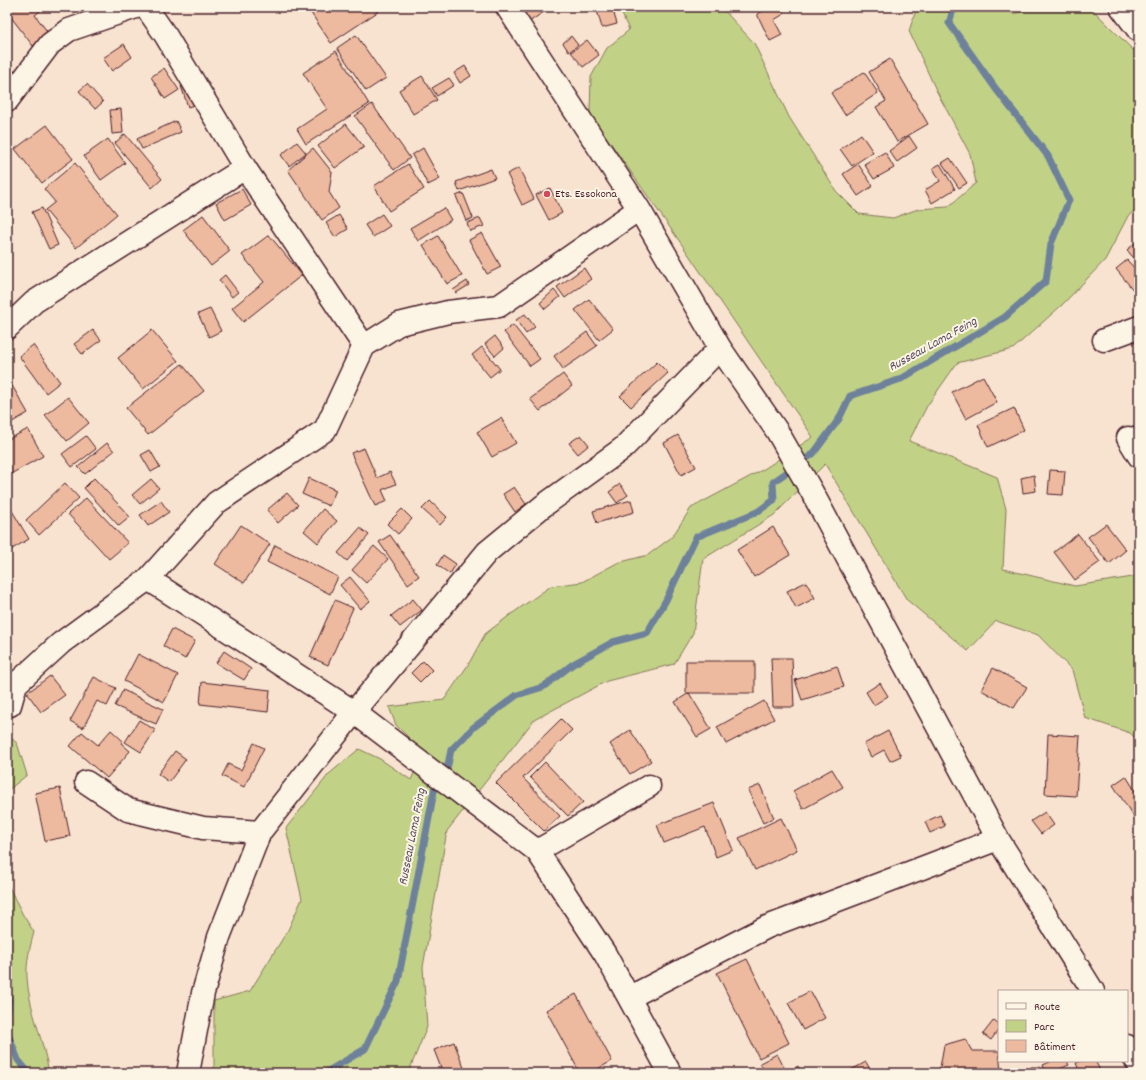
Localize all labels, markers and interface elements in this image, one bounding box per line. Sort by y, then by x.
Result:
place label: Ets. Essokona [555,186,617,203]
marker: Ets. Essokona [542,189,552,199]
water label: Russeau Lama Feing [885,312,982,377]
water label: Russeau Lama Feing [394,786,432,887]
legend [998,990,1128,1062]
text: Route [1034,999,1060,1016]
text: Parc [1034,1019,1055,1036]
text: Bâtiment [1034,1039,1076,1056]

